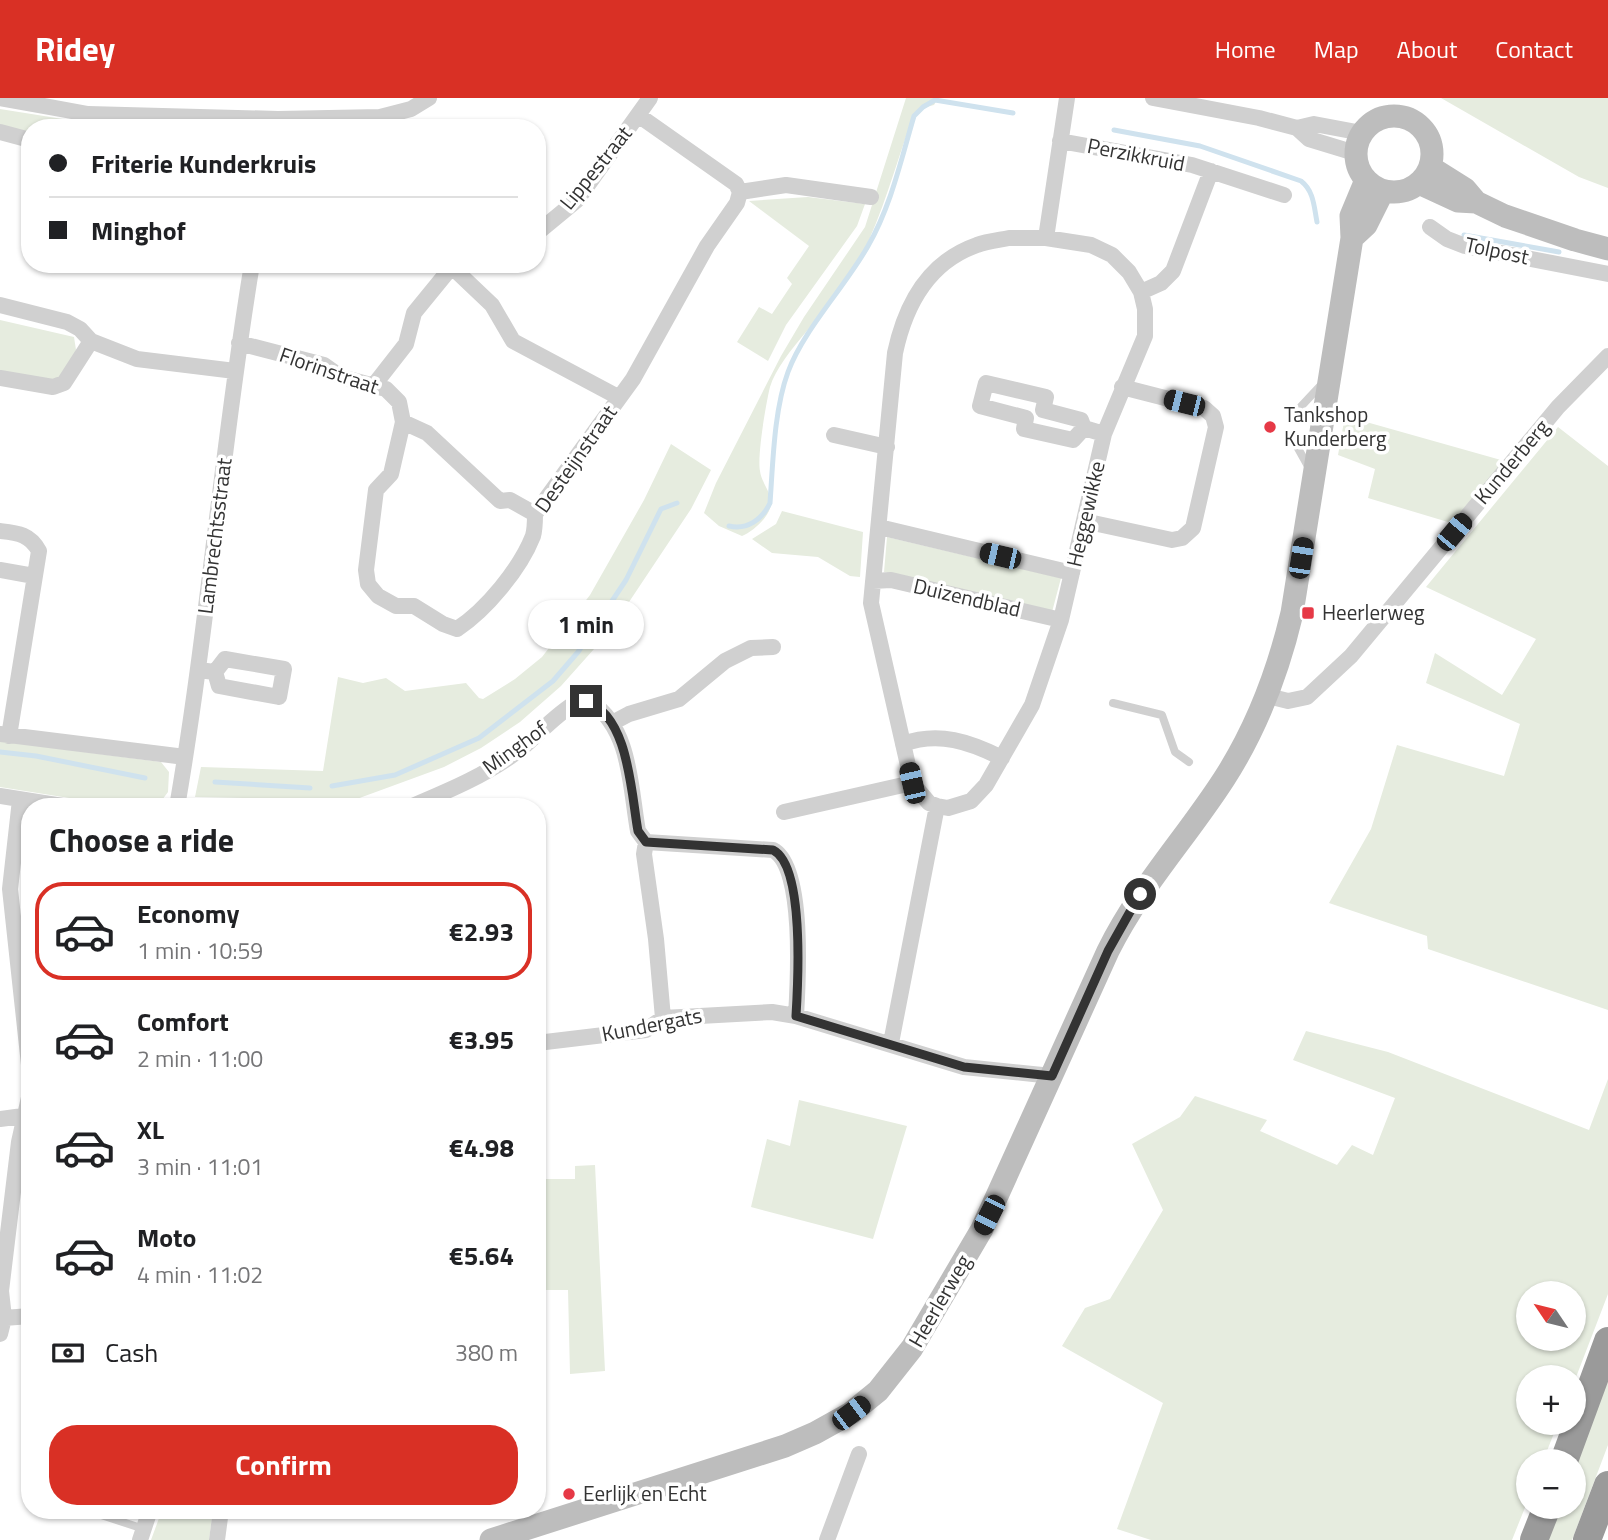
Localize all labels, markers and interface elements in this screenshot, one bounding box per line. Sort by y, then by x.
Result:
text: Ridey [35,24,115,74]
text: Home [1215,31,1276,67]
text: Map [1314,31,1359,67]
text: About [1397,31,1457,67]
text: Contact [1495,31,1573,67]
street label: Lippestraat [551,118,640,216]
street label: Perzikkruid [1085,129,1188,179]
text: Friterie Kunderkruis [91,144,316,183]
text: Minghof [91,211,186,250]
street label: Tolpost [1462,228,1533,272]
street label: Florinstraat [275,338,384,402]
car [1162,388,1207,418]
street label: Desteijnstraat [526,397,625,519]
place label: Tankshop Kunderberg [1284,398,1387,454]
street label: Kunderberg [1466,412,1557,511]
marker: Tankshop Kunderberg [1262,419,1278,435]
street label: Lambrechtsstraat [189,455,240,616]
street label: Heggewikke [1057,458,1113,570]
car [1433,509,1476,555]
car [1288,536,1315,580]
car [978,541,1023,571]
street label: Duizendblad [910,569,1024,625]
place label: Heerlerweg [1322,596,1425,628]
callout: 1 min [528,600,644,648]
marker: Heerlerweg [1300,605,1316,621]
text: 1 min [558,607,614,642]
route end [570,685,602,717]
street label: Minghof [475,713,554,782]
car [898,760,927,806]
text: Choose a ride [49,816,234,864]
route start [1124,878,1156,910]
text: Economy [137,894,239,933]
icon: car [53,900,116,963]
text: €2.93 [449,912,514,951]
text: 1 min · 10:59 [137,933,263,968]
street label: Kundergats [599,999,705,1049]
text: Comfort [137,1002,229,1041]
icon: car [53,1008,116,1071]
text: €3.95 [449,1020,514,1059]
text: 2 min · 11:00 [137,1041,263,1076]
text: XL [137,1110,164,1149]
icon: car [53,1116,116,1179]
text: €4.98 [449,1128,514,1167]
text: 3 min · 11:01 [137,1149,263,1184]
car [971,1192,1008,1238]
text: Moto [137,1218,196,1257]
icon: car [53,1224,116,1287]
text: €5.64 [449,1236,514,1275]
street label: Heerlerweg [900,1248,979,1353]
text: 4 min · 11:02 [137,1257,263,1292]
north arrow [1516,1281,1586,1351]
map controls [1516,1281,1586,1519]
text: Cash [105,1333,158,1372]
icon: cash [49,1334,87,1372]
text: 380 m [455,1335,518,1370]
button: + [1516,1365,1586,1435]
car [828,1392,875,1434]
button: Confirm [49,1425,518,1505]
button: − [1516,1449,1586,1519]
place label: Eerlijk en Echt [583,1477,707,1509]
marker: Eerlijk en Echt [561,1486,577,1502]

